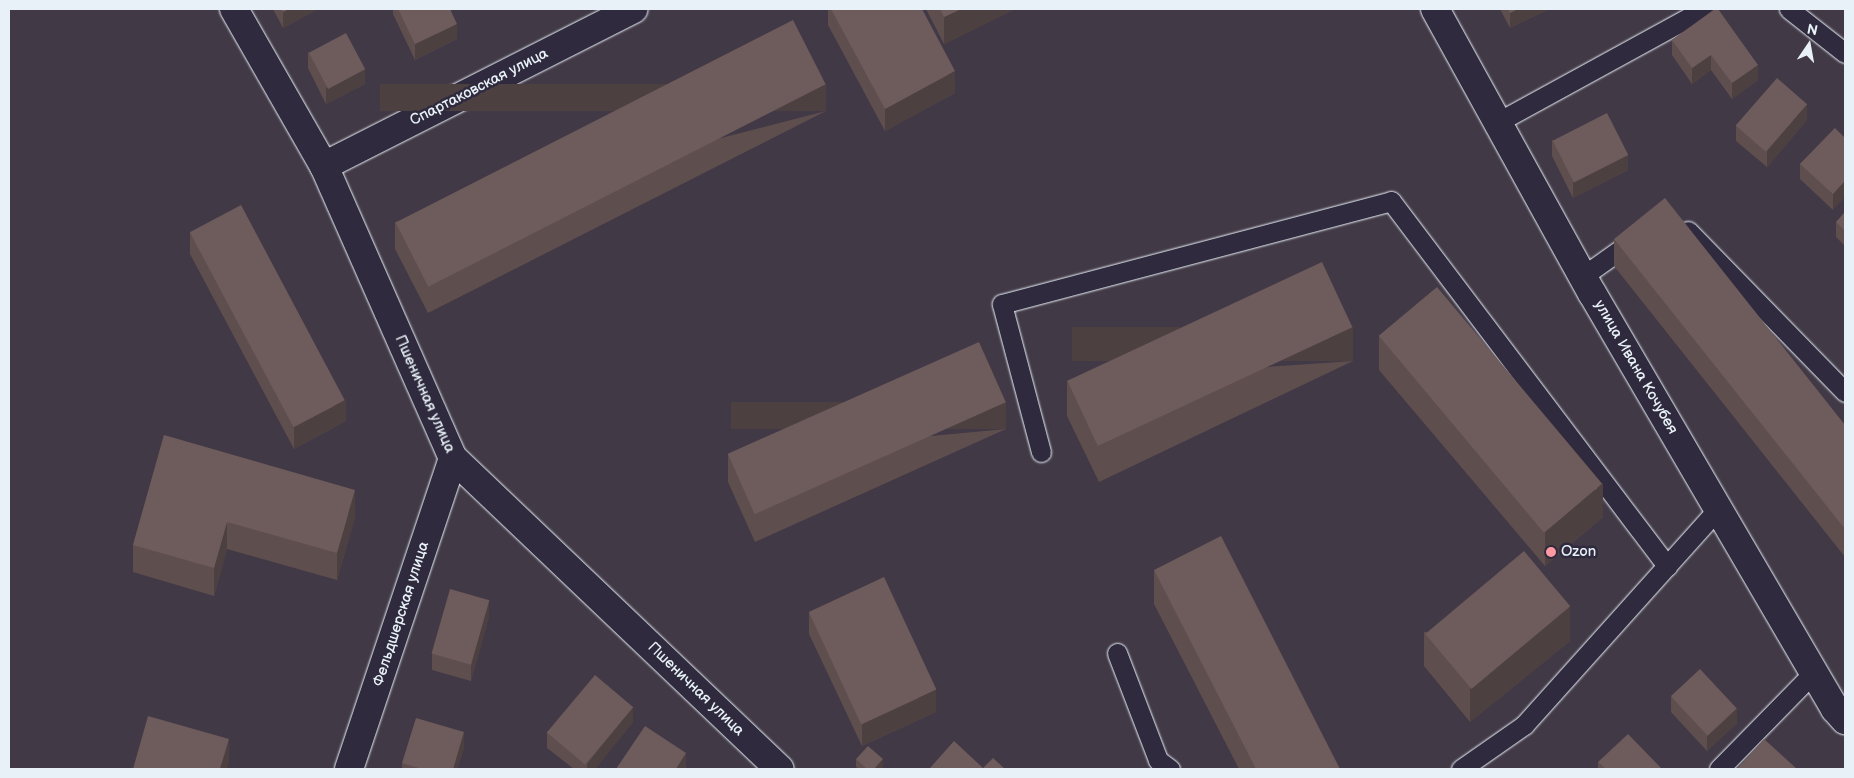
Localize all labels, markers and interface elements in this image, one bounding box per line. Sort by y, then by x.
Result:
north arrow [1784,20,1834,70]
text: N [1805,20,1819,39]
street label: Спартаковская улица [407,44,551,130]
street label: улица Ивана Кочубея [1590,297,1682,437]
street label: Пшеничная улица [391,332,459,456]
street label: Фельдшерская улица [369,539,433,689]
place label: Ozon [1561,543,1596,561]
marker: Ozon [1545,546,1557,558]
street label: Пшеничная улица [644,638,748,740]

